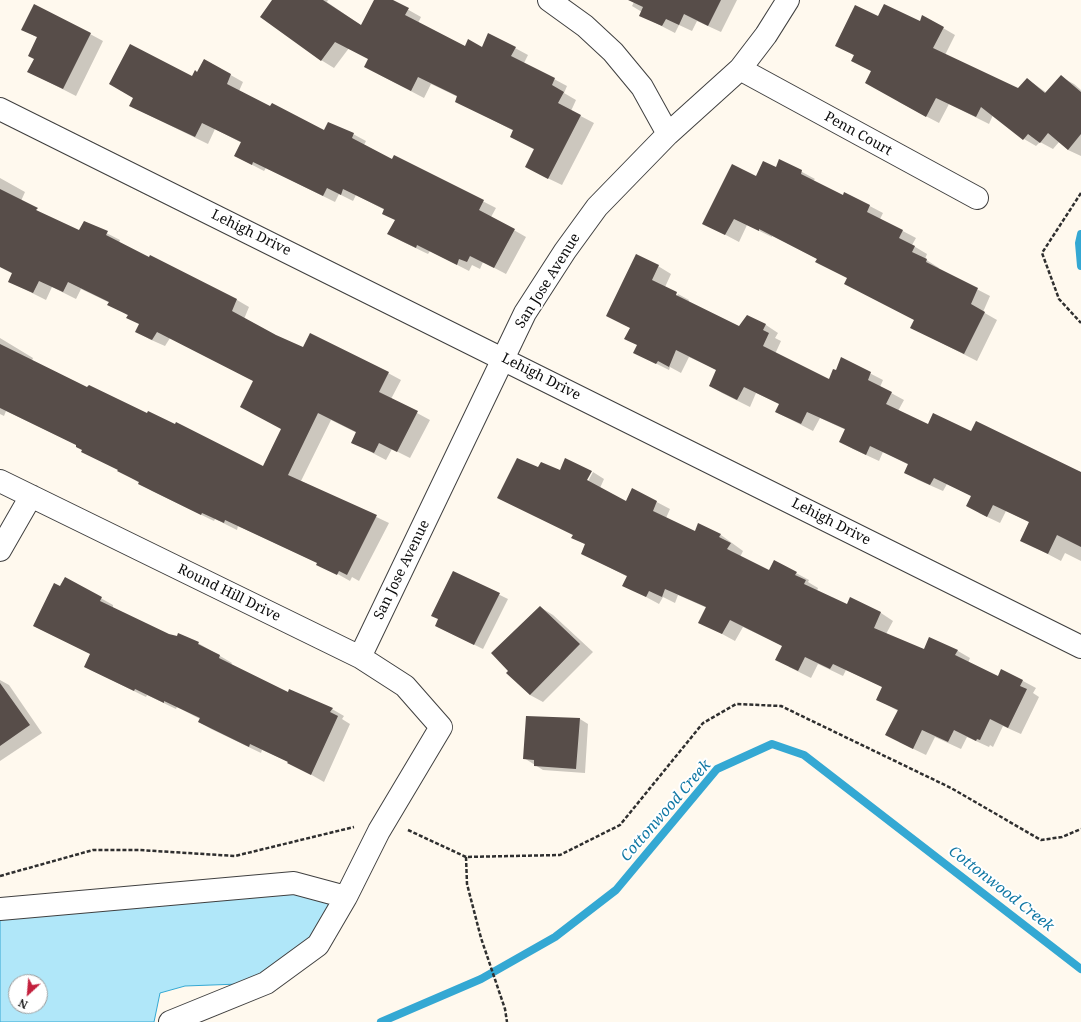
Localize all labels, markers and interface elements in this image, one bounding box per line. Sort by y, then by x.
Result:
street label: Penn Court [821,109,895,159]
street label: Lehigh Drive [208,206,294,260]
street label: San Jose Avenue [512,230,584,332]
street label: Lehigh Drive [499,350,583,404]
street label: Lehigh Drive [789,495,873,549]
street label: San Jose Avenue [371,517,433,623]
street label: Round Hill Drive [175,561,283,625]
water label: Cottonwood Creek [617,757,715,865]
water label: Cottonwood Creek [945,842,1057,936]
north arrow [8,974,48,1014]
text: N [16,996,30,1013]

